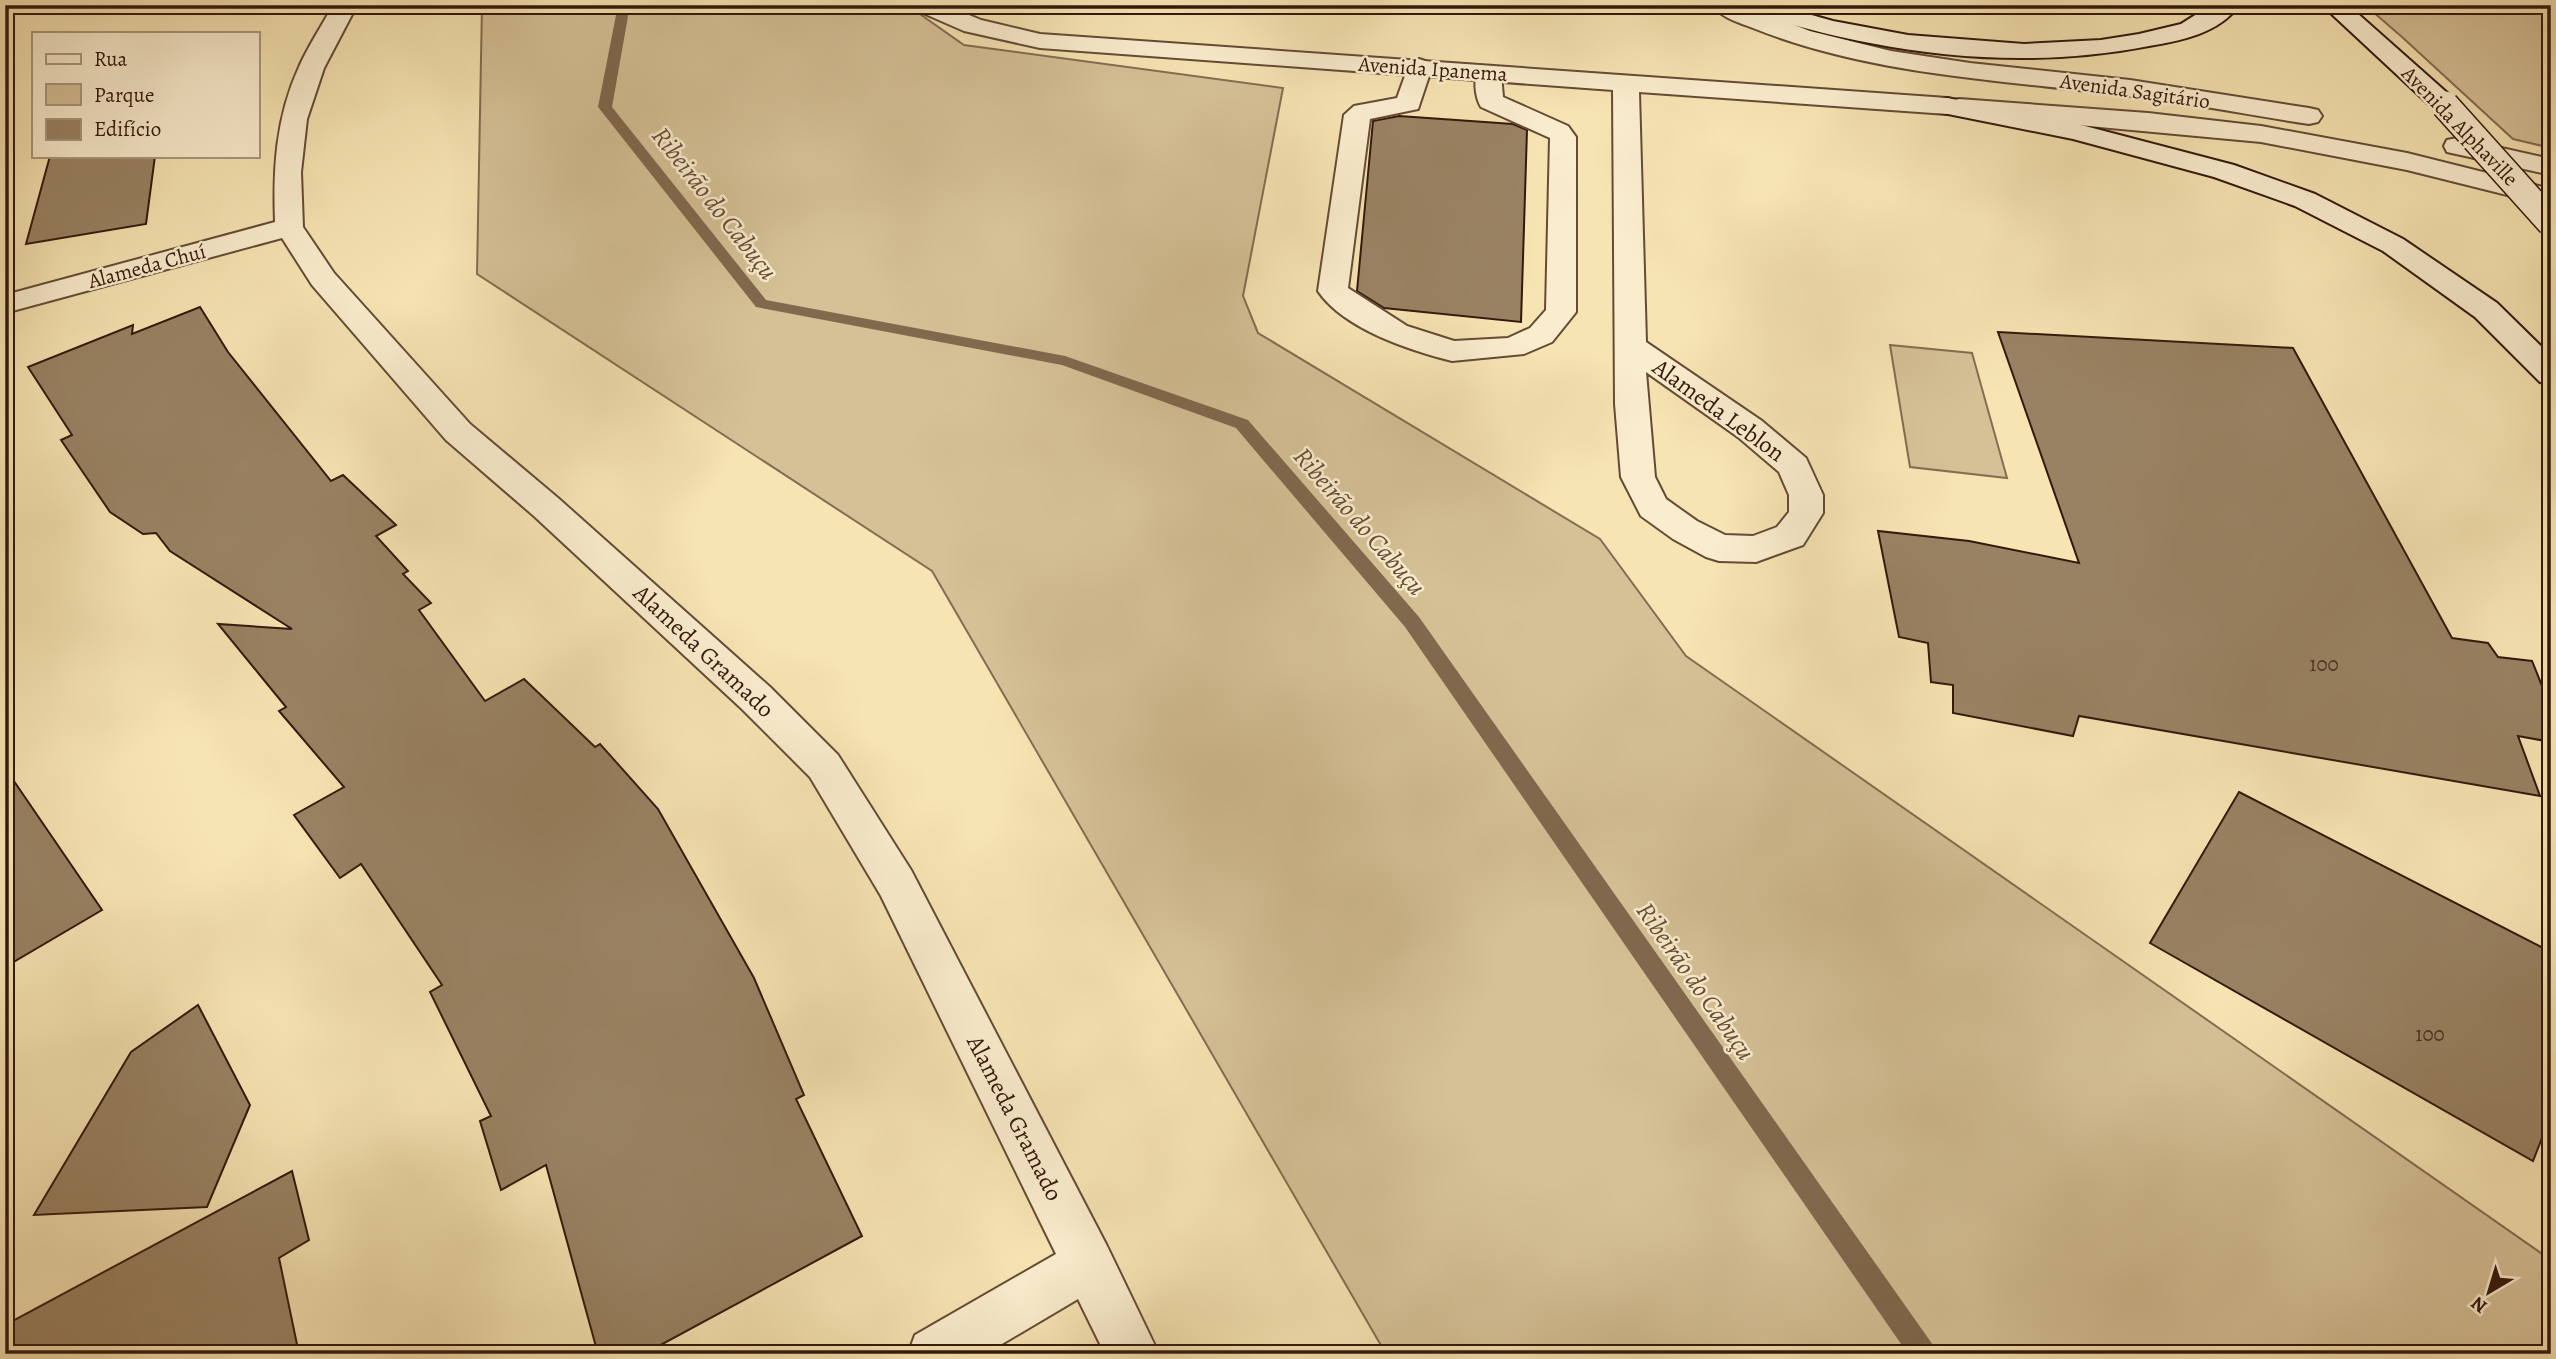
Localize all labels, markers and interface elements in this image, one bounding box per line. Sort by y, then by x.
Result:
legend [32,32,259,158]
text: Rua [94,45,128,73]
street label: Avenida Ipanema [1356,50,1509,88]
street label: Avenida Alphaville [2395,59,2524,192]
street label: Avenida Sagitário [2057,66,2212,115]
text: Parque [94,81,154,109]
text: Edifício [94,115,161,143]
water label: Ribeirão do Cabuçu [644,119,786,287]
street label: Alameda Chuí [84,237,209,295]
street label: Alameda Leblon [1646,351,1792,469]
water label: Ribeirão do Cabuçu [1286,440,1434,603]
street label: Alameda Gramado [626,577,781,725]
house number: 100 [2309,650,2339,678]
water label: Ribeirão do Cabuçu [1628,895,1763,1068]
house number: 100 [2415,1020,2445,1048]
street label: Alameda Gramado [959,1029,1071,1206]
north arrow [2454,1258,2524,1328]
text: N [2466,1290,2493,1319]

